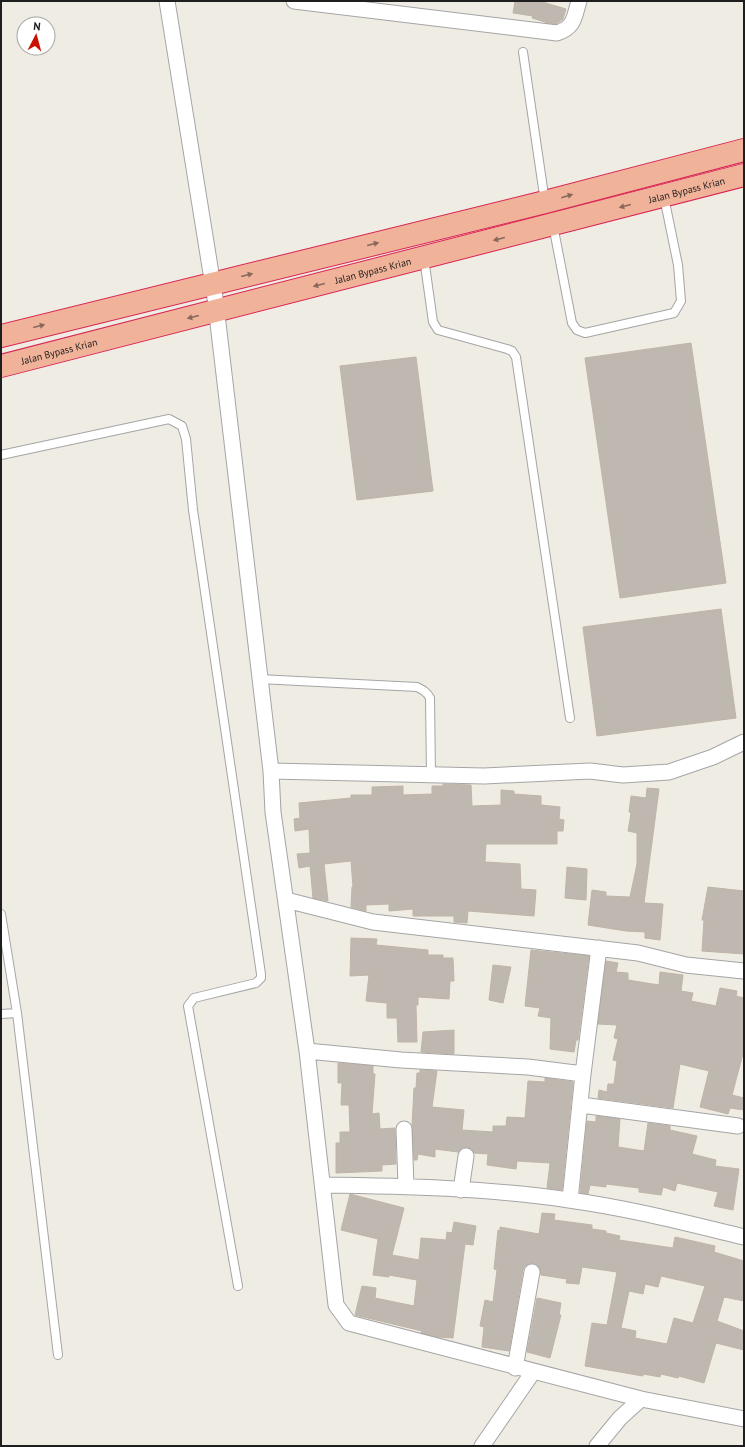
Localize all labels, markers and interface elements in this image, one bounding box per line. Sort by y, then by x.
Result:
north arrow [16,16,56,56]
text: N [33,19,41,33]
street label: Jalan Bypass Krian [646,174,726,206]
one-way arrow [561,193,573,199]
one-way arrow [619,204,631,210]
one-way arrow [493,236,505,242]
one-way arrow [367,241,379,247]
street label: Jalan Bypass Krian [332,254,412,287]
one-way arrow [241,272,253,278]
one-way arrow [313,282,325,288]
one-way arrow [187,314,199,320]
one-way arrow [33,323,45,329]
street label: Jalan Bypass Krian [19,335,99,367]

